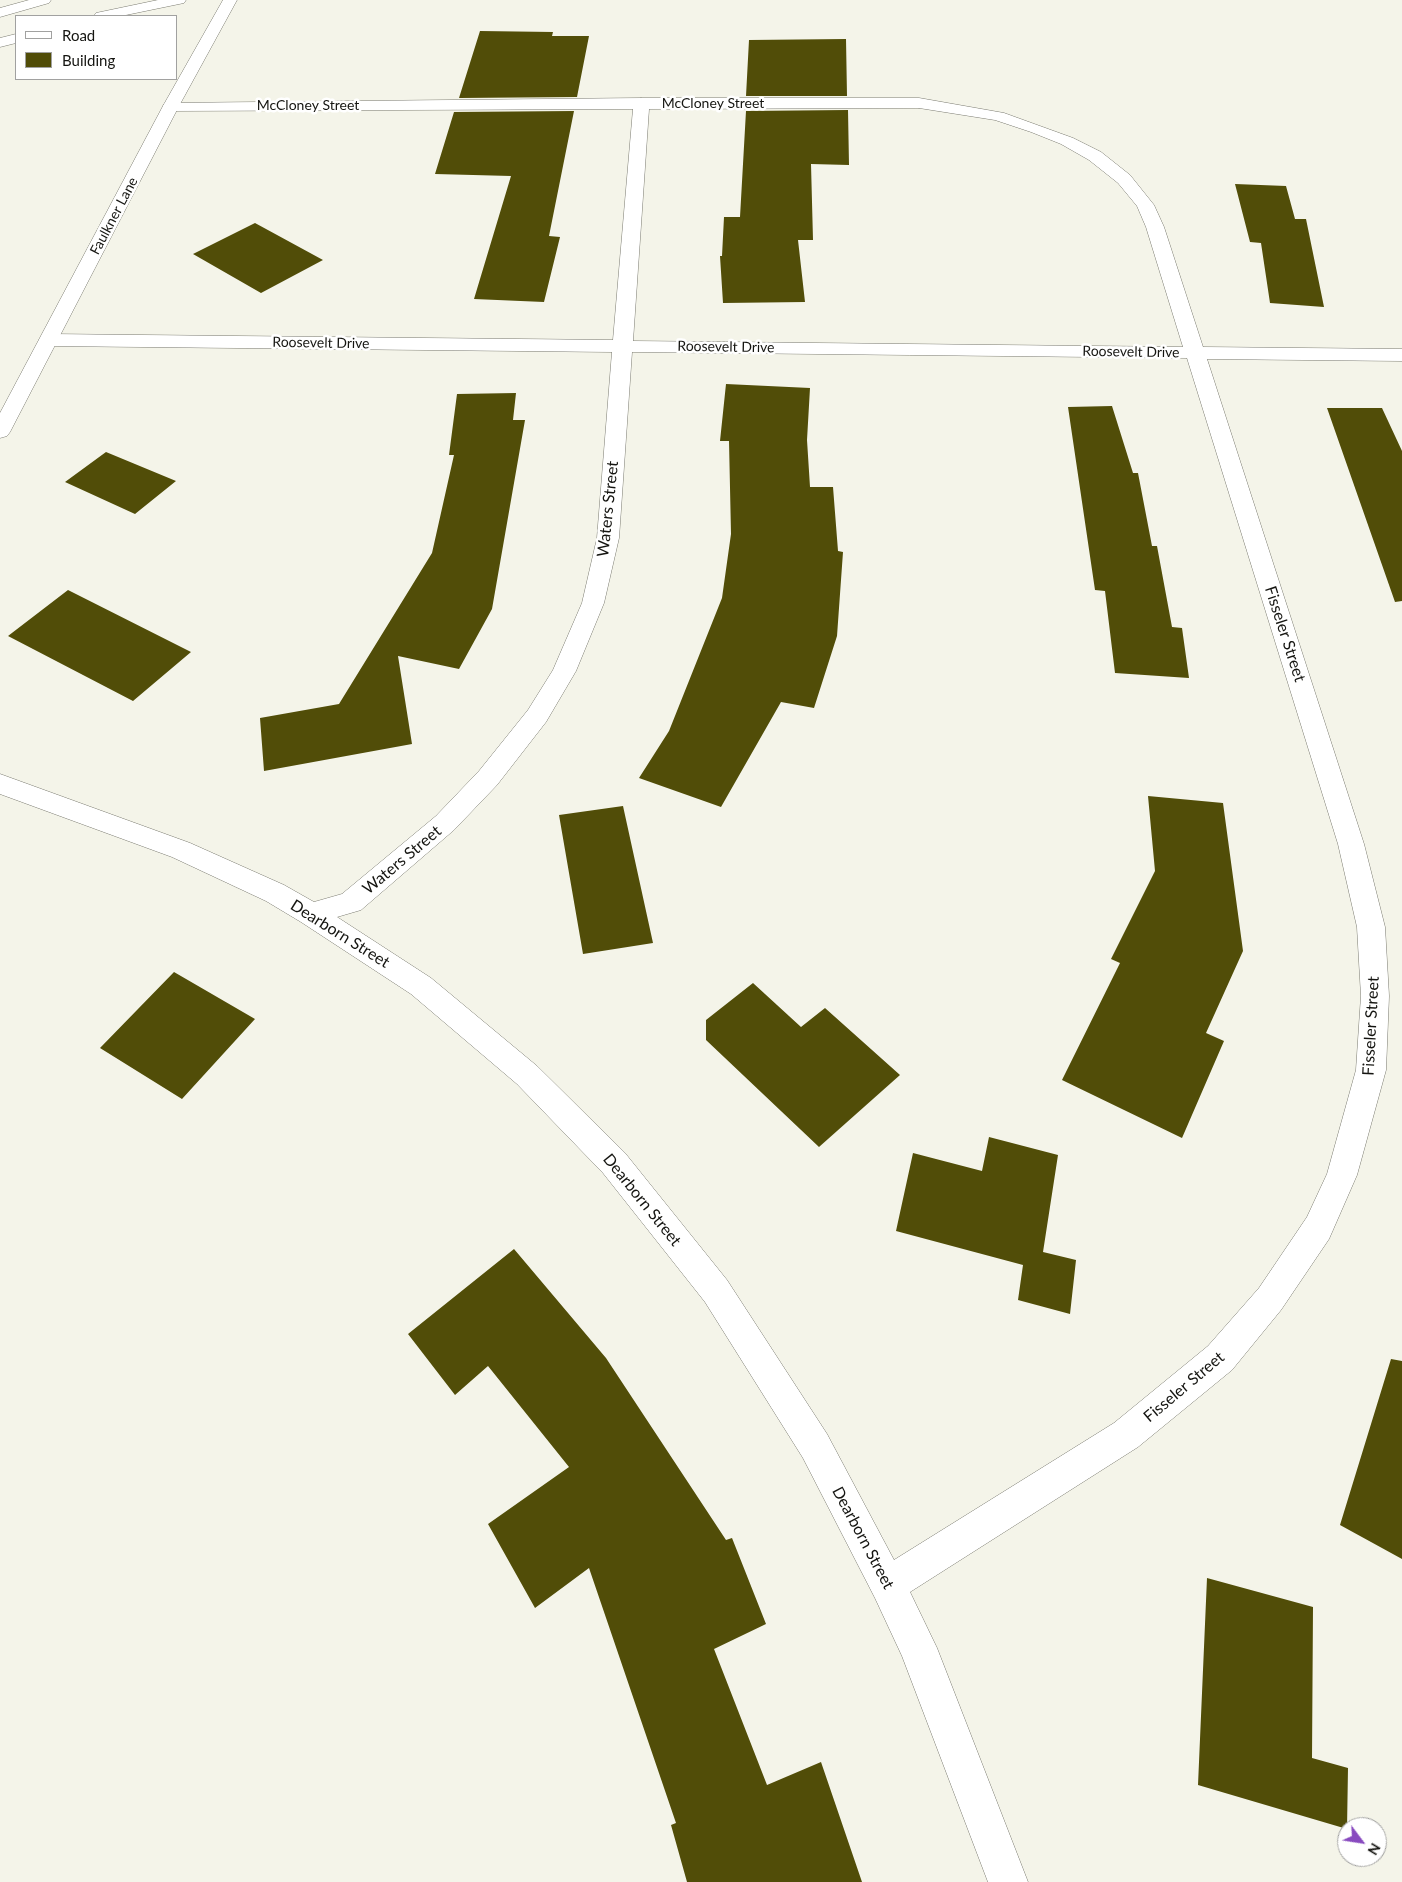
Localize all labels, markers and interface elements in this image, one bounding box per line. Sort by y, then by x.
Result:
legend [15,15,178,80]
text: Road [62,26,95,44]
text: Building [62,51,115,69]
street label: McCloney Street [662,95,764,111]
street label: McCloney Street [257,97,359,113]
street label: Faulkner Lane [87,174,141,258]
street label: Roosevelt Drive [272,334,370,352]
street label: Roosevelt Drive [677,338,775,356]
street label: Roosevelt Drive [1082,343,1180,361]
street label: Waters Street [593,460,623,558]
street label: Fisseler Street [1261,584,1309,684]
street label: Waters Street [359,822,445,898]
street label: Dearborn Street [287,896,393,972]
street label: Fisseler Street [1359,976,1383,1076]
street label: Dearborn Street [599,1150,685,1250]
street label: Fisseler Street [1140,1348,1228,1426]
street label: Dearborn Street [828,1483,898,1593]
north arrow [1337,1817,1387,1867]
text: N [1364,1840,1384,1858]

